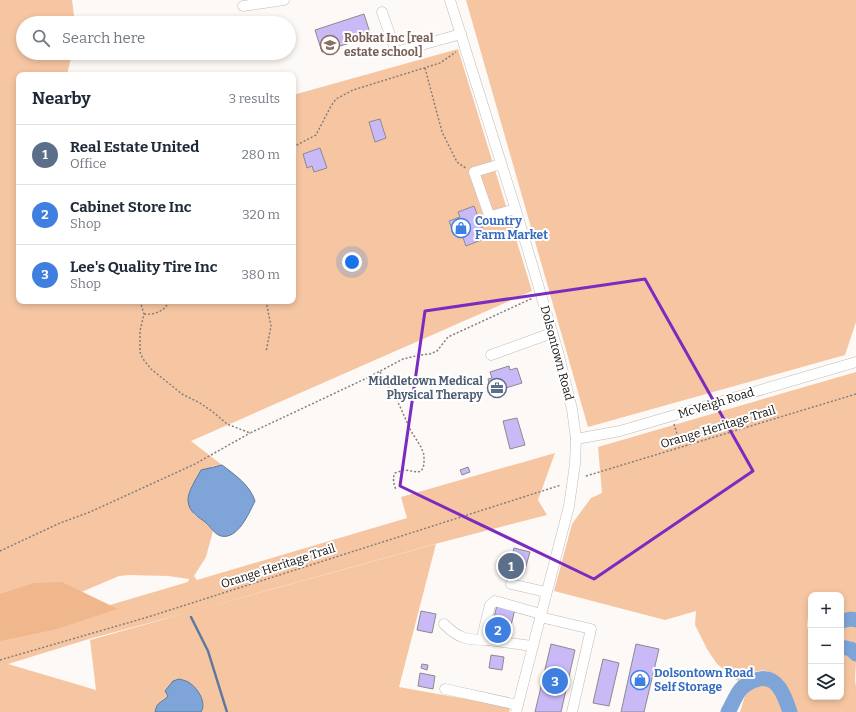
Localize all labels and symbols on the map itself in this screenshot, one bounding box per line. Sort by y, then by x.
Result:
place label: Robkat Inc [real estate school] [344,31,434,59]
school or university icon: Robkat Inc [real estate school] [319,34,341,56]
place label: Country Farm Market [475,214,548,242]
shop icon: Country Farm Market [450,217,472,239]
your location [342,252,362,272]
street label: Dolsontown Road [538,304,576,402]
place label: Middletown Medical Physical Therapy [368,374,483,402]
office icon: Middletown Medical Physical Therapy [486,377,508,399]
street label: McVeigh Road [676,385,756,421]
street label: Orange Heritage Trail [659,403,778,451]
street label: Orange Heritage Trail [219,541,338,591]
pin: 1 [498,551,524,581]
pin: 2 [485,615,511,645]
pin: 3 [542,666,568,696]
place label: Dolsontown Road Self Storage [654,666,754,694]
shop icon: Dolsontown Road Self Storage [629,669,651,691]

